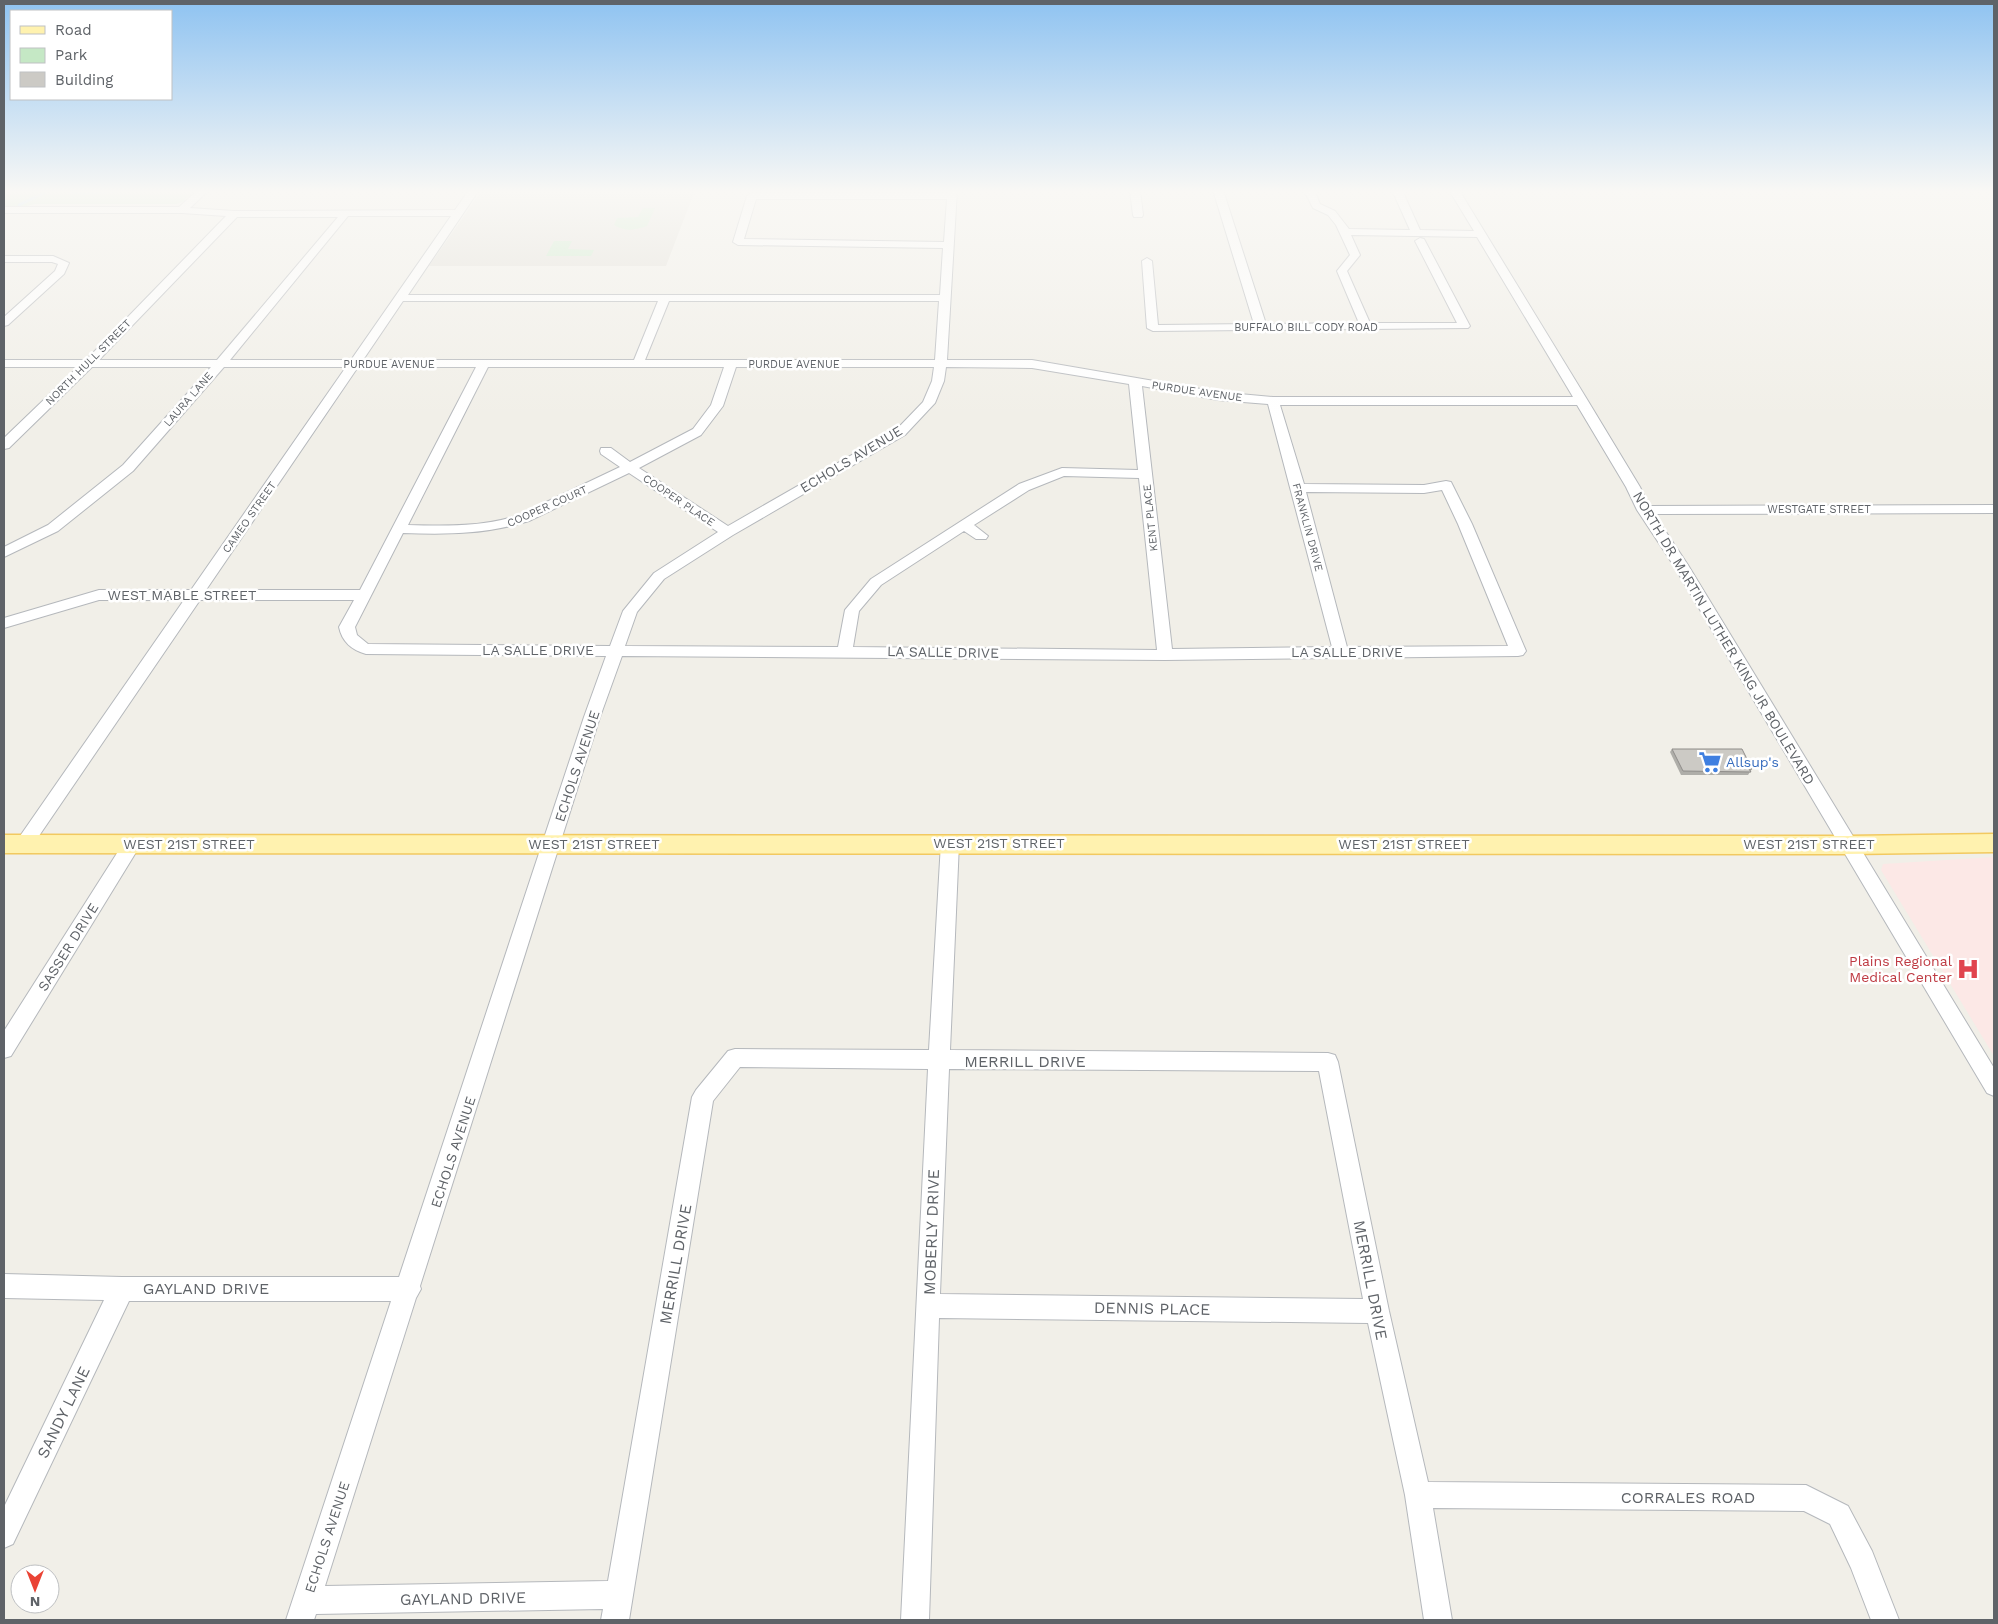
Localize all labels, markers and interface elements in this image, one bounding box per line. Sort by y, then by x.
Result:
legend [10,10,172,100]
text: Road [55,21,92,39]
text: Park [55,46,88,64]
text: Building [55,71,113,89]
street label: NORTH HULL STREET [43,317,134,408]
street label: BUFFALO BILL CODY ROAD [1234,321,1378,334]
street label: PURDUE AVENUE [343,358,435,371]
street label: PURDUE AVENUE [748,358,840,371]
street label: LAURA LANE [161,369,216,429]
street label: PURDUE AVENUE [1151,379,1243,404]
street label: ECHOLS AVENUE [797,422,905,496]
street label: COOPER PLACE [640,472,717,529]
street label: CAMEO STREET [220,479,279,556]
street label: FRANKLIN DRIVE [1289,482,1326,573]
street label: COOPER COURT [505,483,589,530]
street label: KENT PLACE [1141,484,1160,552]
street label: NORTH DR MARTIN LUTHER KING JR BOULEVARD [1630,489,1818,787]
street label: WESTGATE STREET [1767,503,1871,516]
street label: WEST MABLE STREET [108,587,257,603]
street label: LA SALLE DRIVE [482,642,594,658]
street label: LA SALLE DRIVE [887,643,999,661]
street label: LA SALLE DRIVE [1291,644,1403,660]
street label: ECHOLS AVENUE [551,708,603,824]
supermarket icon: Allsup's [1697,749,1723,775]
place label: Allsup's [1726,754,1779,770]
street label: WEST 21ST STREET [933,835,1065,851]
street label: WEST 21ST STREET [123,836,255,852]
street label: WEST 21ST STREET [528,836,660,852]
street label: WEST 21ST STREET [1338,836,1470,852]
street label: WEST 21ST STREET [1743,836,1875,852]
street label: SASSER DRIVE [35,900,101,994]
place label: Plains Regional Medical Center [1849,953,1953,985]
hospital icon: Plains Regional Medical Center [1955,956,1981,982]
street label: MERRILL DRIVE [964,1052,1086,1071]
street label: ECHOLS AVENUE [427,1094,479,1210]
street label: MOBERLY DRIVE [920,1169,943,1295]
street label: MERRILL DRIVE [656,1203,695,1326]
street label: MERRILL DRIVE [1350,1219,1391,1342]
street label: GAYLAND DRIVE [143,1279,269,1298]
street label: DENNIS PLACE [1094,1298,1210,1319]
street label: SANDY LANE [33,1363,94,1461]
street label: ECHOLS AVENUE [301,1479,353,1595]
street label: CORRALES ROAD [1621,1488,1755,1507]
north arrow [10,1564,60,1614]
street label: GAYLAND DRIVE [400,1588,526,1609]
text: N [30,1594,40,1610]

